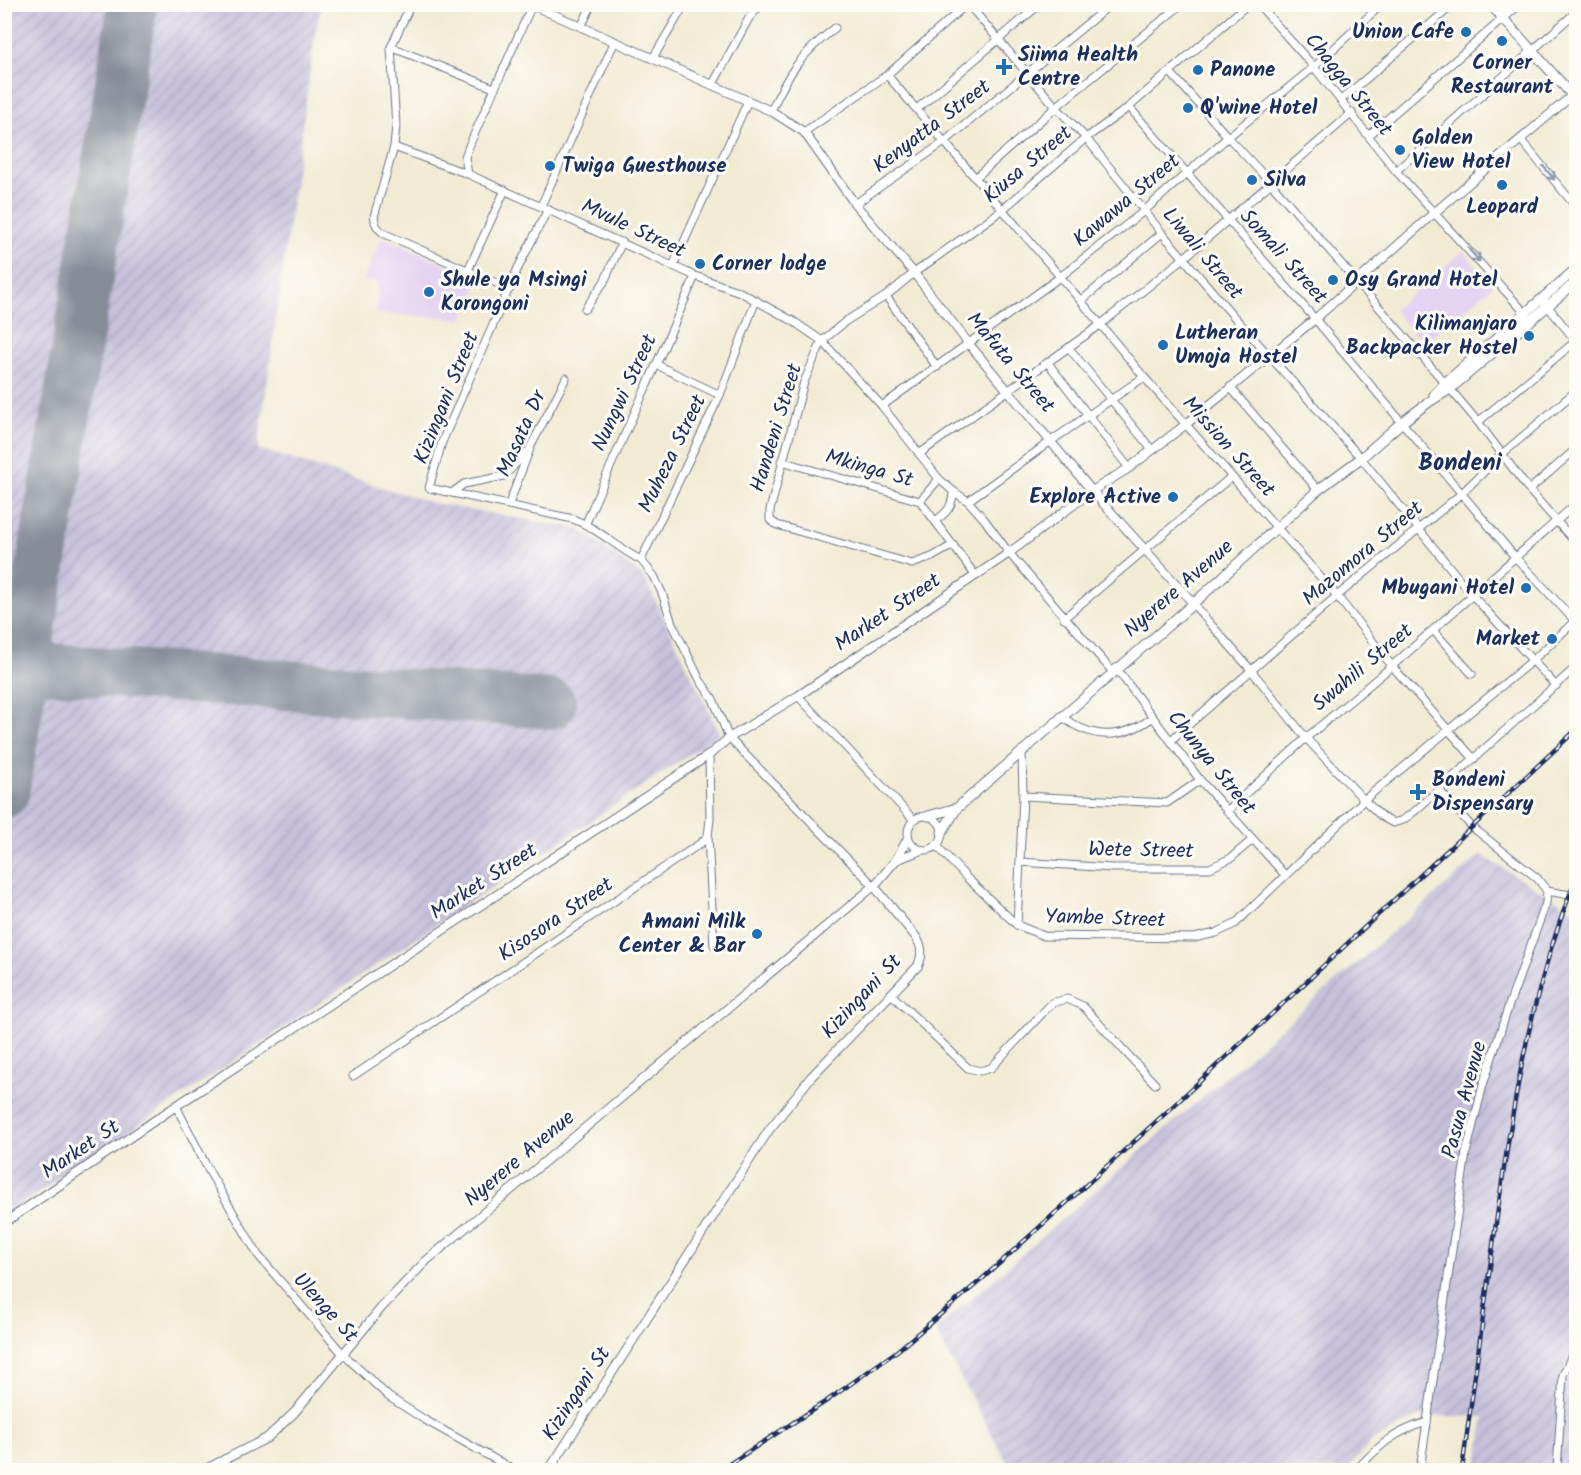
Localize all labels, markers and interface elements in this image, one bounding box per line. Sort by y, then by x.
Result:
place label: Union Cafe [1352,16,1454,49]
marker: Union Cafe [1459,25,1473,39]
street label: Chagga Street [1296,26,1401,145]
marker: Corner Restaurant [1495,34,1509,48]
place label: Siima Health Centre [1018,39,1138,96]
place label: Corner Restaurant [1451,47,1554,104]
place label: Panone [1210,54,1275,87]
marker: Siima Health Centre [995,58,1013,76]
marker: Panone [1191,63,1205,77]
street label: Kenyatta Street [866,71,999,182]
place label: Q'wine Hotel [1200,92,1318,125]
marker: Q'wine Hotel [1181,101,1195,115]
street label: Kiusa Street [976,117,1081,212]
place label: Golden View Hotel [1412,122,1511,179]
marker: Golden View Hotel [1393,143,1407,157]
street label: Kawawa Street [1066,145,1189,256]
place label: Twiga Guesthouse [562,150,727,183]
marker: Twiga Guesthouse [543,159,557,173]
place label: Silva [1264,164,1306,197]
one-way arrow [1542,165,1555,181]
marker: Silva [1245,173,1259,187]
marker: Leopard [1495,178,1509,192]
street label: Mvule Street [575,190,691,268]
place label: Leopard [1466,191,1539,224]
street label: Liwali Street [1153,200,1251,308]
street label: Somali Street [1231,202,1336,313]
one-way arrow [1467,247,1481,262]
place label: Corner lodge [712,248,827,281]
marker: Corner lodge [693,257,707,271]
place label: Shule ya Msingi Korongoni [441,264,587,321]
place label: Osy Grand Hotel [1345,264,1498,297]
marker: Osy Grand Hotel [1326,273,1340,287]
marker: Shule ya Msingi Korongoni [422,285,436,299]
street label: Mafuta Street [957,305,1063,422]
place label: Kilimanjaro Backpacker Hostel [1346,308,1517,365]
place label: Lutheran Umoja Hostel [1175,317,1297,374]
street label: Kizingani Street [405,326,489,469]
street label: Nungwi Street [583,328,667,457]
marker: Kilimanjaro Backpacker Hostel [1522,329,1536,343]
marker: Lutheran Umoja Hostel [1156,338,1170,352]
street label: Handeni Street [742,359,812,496]
street label: Masata Dr [488,384,556,483]
street label: Muheza Street [630,388,716,519]
street label: Mission Street [1173,389,1283,506]
street label: Mkinga St [821,441,918,498]
district label: Bondeni [1418,444,1502,483]
place label: Explore Active [1030,481,1161,514]
marker: Explore Active [1166,490,1180,504]
street label: Mazomora Street [1295,493,1432,615]
street label: Nyerere Avenue [1117,531,1242,646]
street label: Market Street [828,565,949,661]
place label: Mbugani Hotel [1381,572,1514,605]
marker: Mbugani Hotel [1519,581,1533,595]
street label: Swahili Street [1305,615,1421,720]
place label: Market [1476,623,1541,656]
marker: Market [1545,632,1559,646]
street label: Chunya Street [1158,703,1264,823]
place label: Bondeni Dispensary [1432,764,1534,821]
marker: Bondeni Dispensary [1409,783,1427,801]
street label: Market Street [424,834,545,929]
street label: Wete Street [1088,834,1195,868]
street label: Kisosora Street [492,869,621,971]
street label: Yambe Street [1044,900,1167,938]
place label: Amani Milk Center & Bar [619,906,746,963]
marker: Amani Milk Center & Bar [750,927,764,941]
street label: Kizingani St [814,946,911,1047]
street label: Pasua Avenue [1433,1037,1497,1162]
street label: Nyerere Avenue [457,1102,583,1216]
street label: Market St [35,1111,128,1188]
street label: Ulenge St [284,1265,366,1351]
street label: Kizingani St [534,1340,620,1448]

